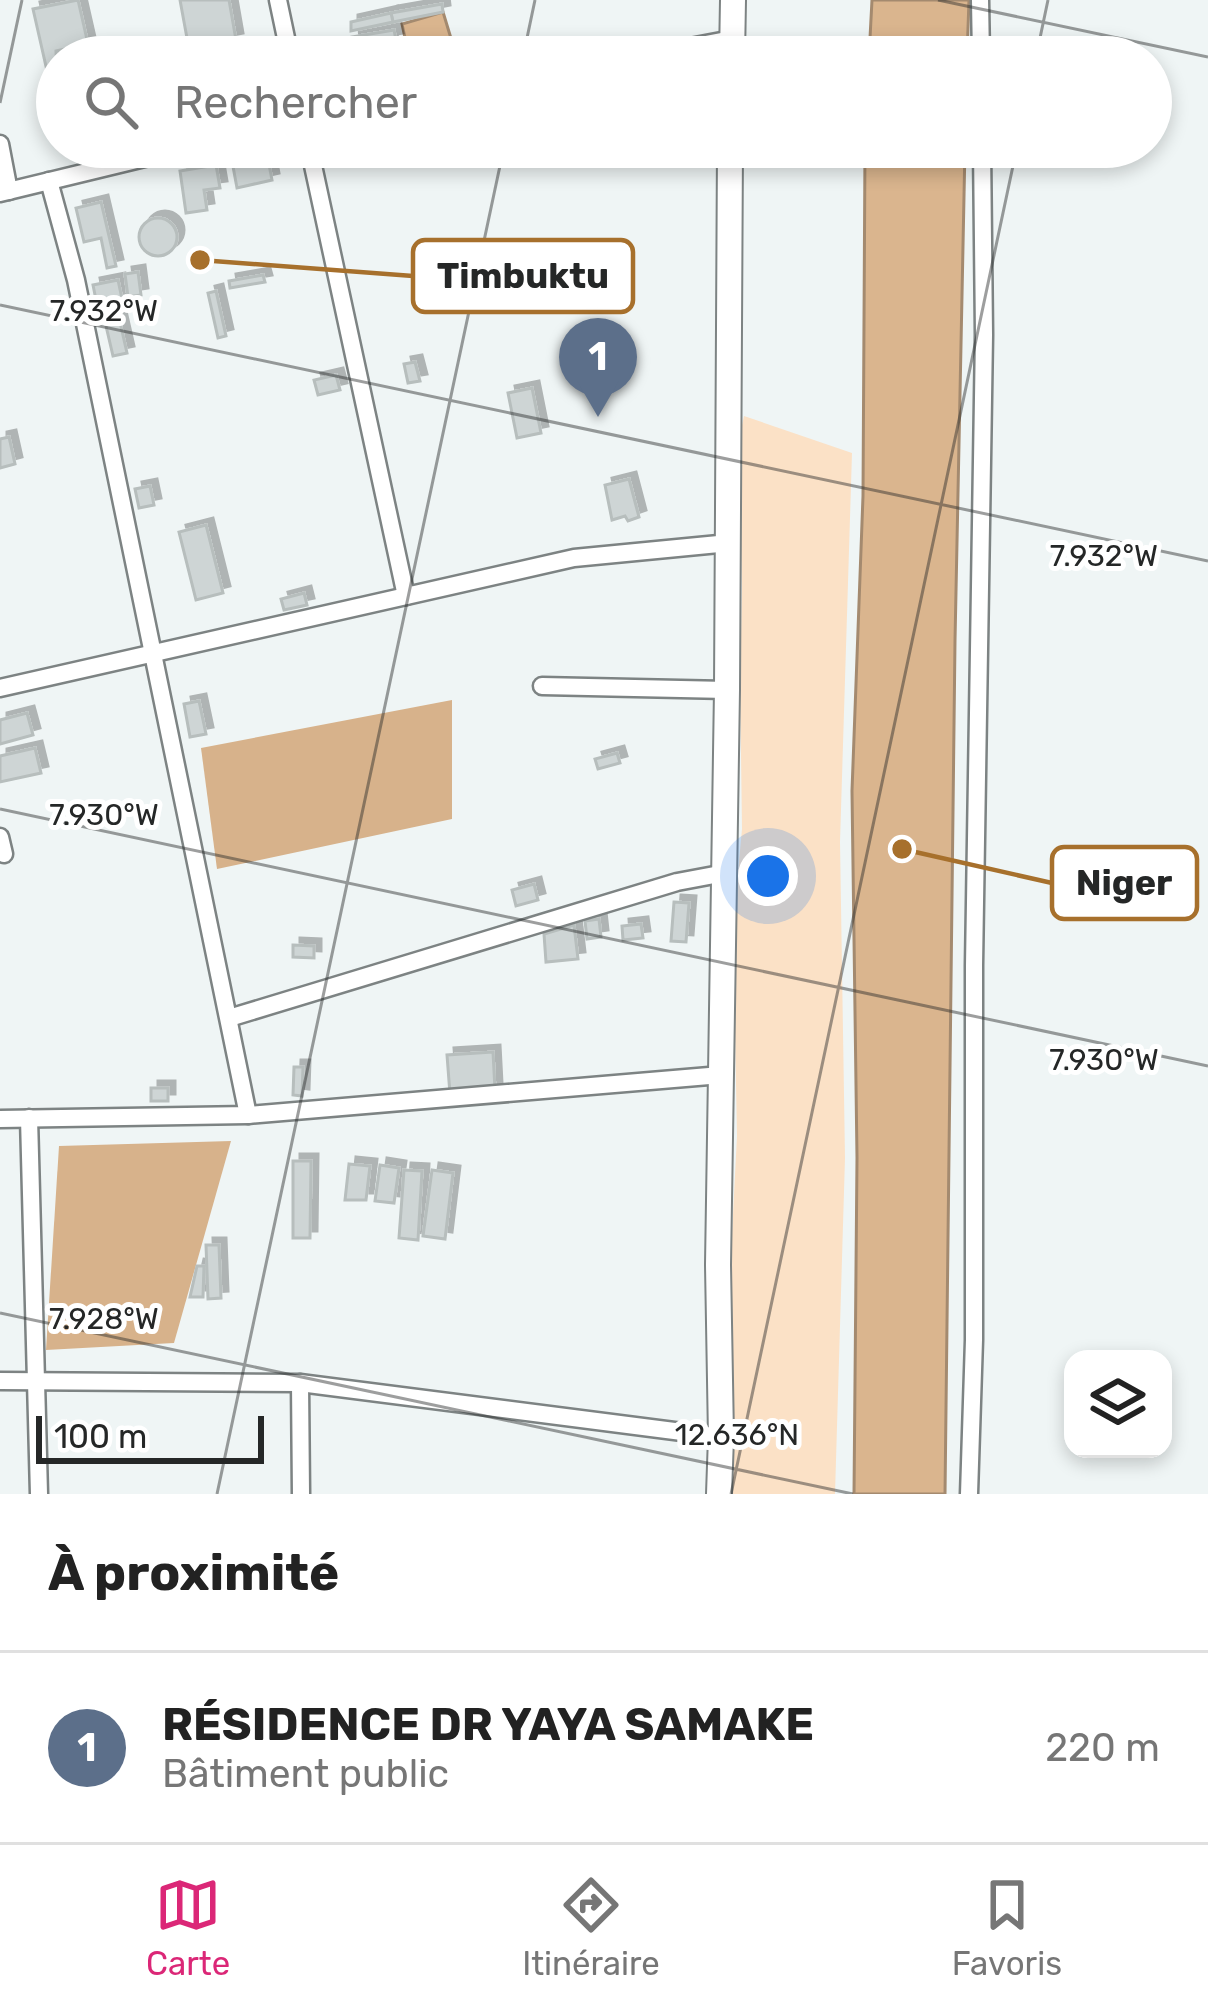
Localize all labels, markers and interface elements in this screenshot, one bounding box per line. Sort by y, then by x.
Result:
search box [36,36,1172,168]
icon: search [78,69,144,135]
text: Rechercher [174,76,417,129]
callout: Timbuktu [413,240,633,312]
text: Timbuktu [437,254,609,297]
text: 7.932°W [50,293,158,329]
pin: 1 [559,318,637,417]
text: 7.932°W [1050,538,1158,574]
text: 7.930°W [49,797,159,833]
your location [738,846,798,906]
callout: Niger [1052,847,1197,919]
text: Niger [1076,861,1172,904]
text: 7.930°W [1049,1042,1159,1078]
text: 7.928°W [49,1301,159,1337]
map controls [1064,1350,1172,1458]
button: layers [1064,1350,1172,1458]
scale bar [36,1410,264,1463]
text: 100 m [54,1417,147,1456]
text: 12.636°N [675,1417,799,1453]
text: À proximité [48,1542,339,1603]
text: RÉSIDENCE DR YAYA SAMAKE [162,1698,814,1751]
text: 1 [77,1725,97,1771]
text: 220 m [1045,1725,1160,1771]
text: Bâtiment public [162,1751,449,1797]
tab: Carte [146,1872,230,1983]
tab: Itinéraire [522,1872,660,1983]
tab: Favoris [952,1872,1062,1983]

